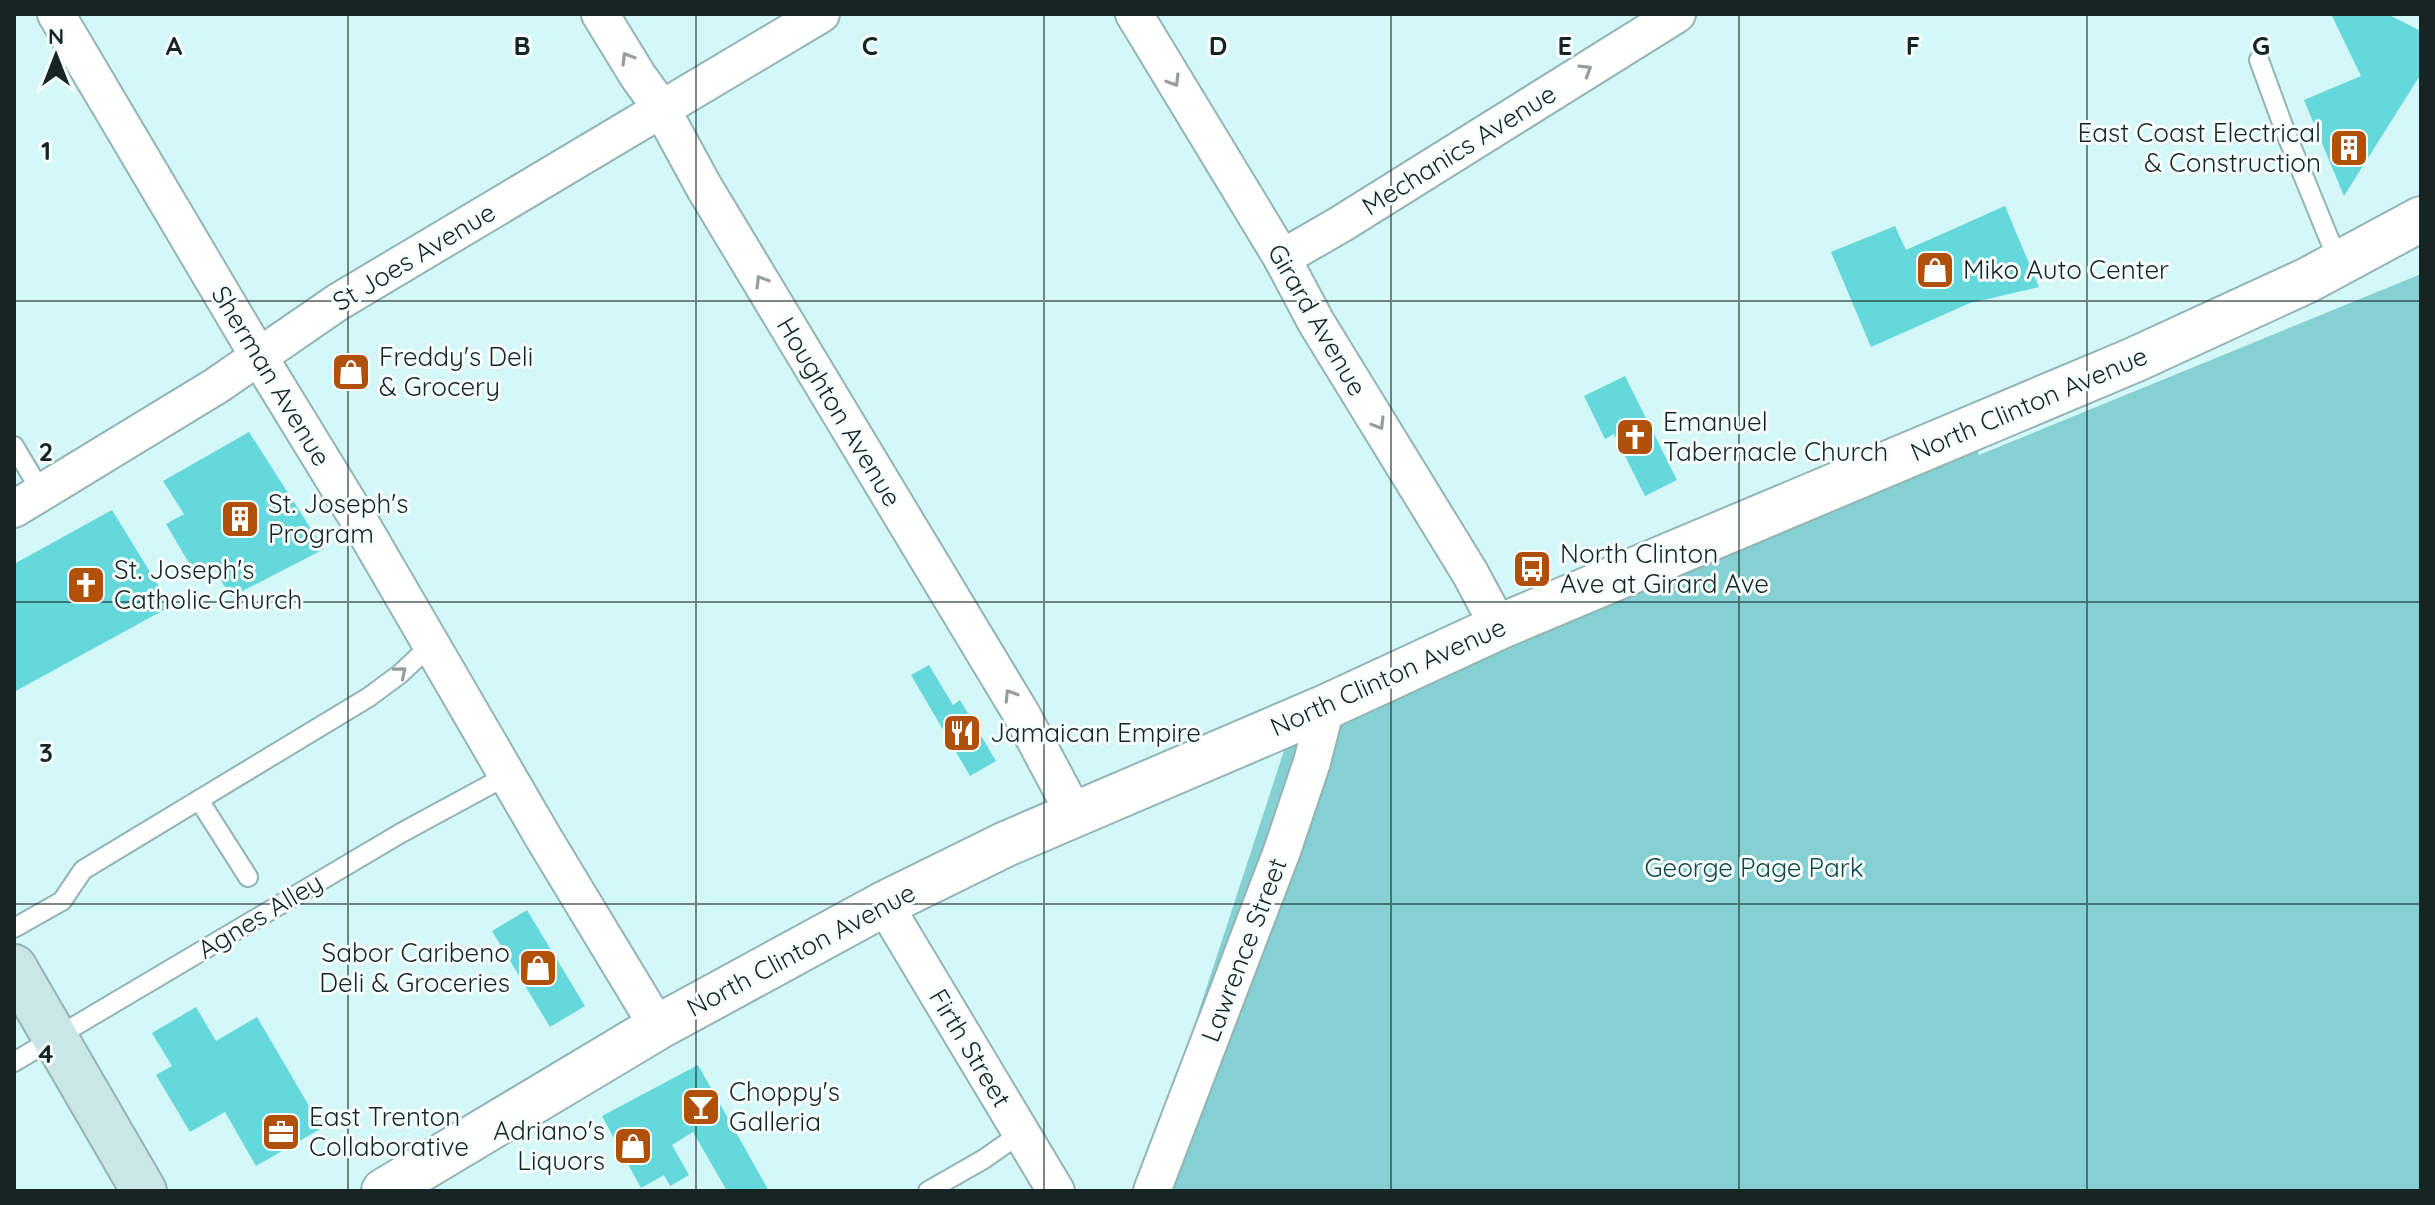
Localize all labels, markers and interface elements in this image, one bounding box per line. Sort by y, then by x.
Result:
north arrow [16,16,96,96]
text: N [48,22,64,50]
text: A [166,29,183,62]
text: B [513,29,531,62]
text: C [862,29,878,62]
text: D [1209,29,1227,62]
text: E [1558,29,1572,62]
text: F [1906,29,1920,62]
text: G [2252,29,2270,62]
one-way arrow [621,52,637,67]
one-way arrow [1578,65,1592,80]
one-way arrow [1164,72,1180,87]
street label: Mechanics Avenue [1356,77,1562,223]
place label: East Coast Electrical & Construction [2078,116,2321,179]
building icon: East Coast Electrical & Construction [2328,127,2370,169]
text: 1 [41,134,51,167]
street label: St Joes Avenue [326,195,501,318]
street label: Girard Avenue [1261,238,1374,402]
shop icon: Miko Auto Center [1914,249,1956,291]
place label: Miko Auto Center [1963,253,2169,286]
one-way arrow [755,275,770,290]
street label: Sherman Avenue [205,280,338,472]
street label: Houghton Avenue [770,311,909,513]
street label: North Clinton Avenue [1905,339,2152,468]
place label: Freddy's Deli & Grocery [379,340,533,403]
shop icon: Freddy's Deli & Grocery [330,351,372,393]
place label: Emanuel Tabernacle Church [1663,405,1888,468]
one-way arrow [1369,416,1384,430]
church icon: Emanuel Tabernacle Church [1614,416,1656,458]
text: 2 [39,435,53,468]
place label: St. Joseph's Program [268,487,408,550]
building icon: St. Joseph's Program [219,498,261,540]
place label: North Clinton Ave at Girard Ave [1560,537,1769,600]
bus stop icon: North Clinton Ave at Girard Ave [1511,548,1553,590]
place label: St. Joseph's Catholic Church [114,553,302,616]
church icon: St. Joseph's Catholic Church [65,564,107,606]
street label: North Clinton Avenue [1265,610,1511,743]
one-way arrow [392,667,407,682]
one-way arrow [1005,690,1020,704]
restaurant icon: Jamaican Empire [941,712,983,754]
place label: Jamaican Empire [990,716,1201,749]
text: 3 [39,736,53,769]
park label: George Page Park [1644,851,1864,884]
street label: Lawrence Street [1193,853,1294,1047]
street label: Agnes Alley [191,865,328,966]
street label: North Clinton Avenue [681,875,921,1024]
place label: Sabor Caribeno Deli & Groceries [319,936,510,999]
shop icon: Sabor Caribeno Deli & Groceries [517,947,559,989]
street label: Firth Street [922,983,1019,1113]
text: 4 [38,1037,54,1070]
place label: Choppy's Galleria [729,1075,840,1138]
bar icon: Choppy's Galleria [680,1086,722,1128]
place label: East Trenton Collaborative [309,1100,469,1163]
office icon: East Trenton Collaborative [260,1111,302,1153]
place label: Adriano's Liquors [493,1114,605,1177]
shop icon: Adriano's Liquors [612,1125,654,1167]

